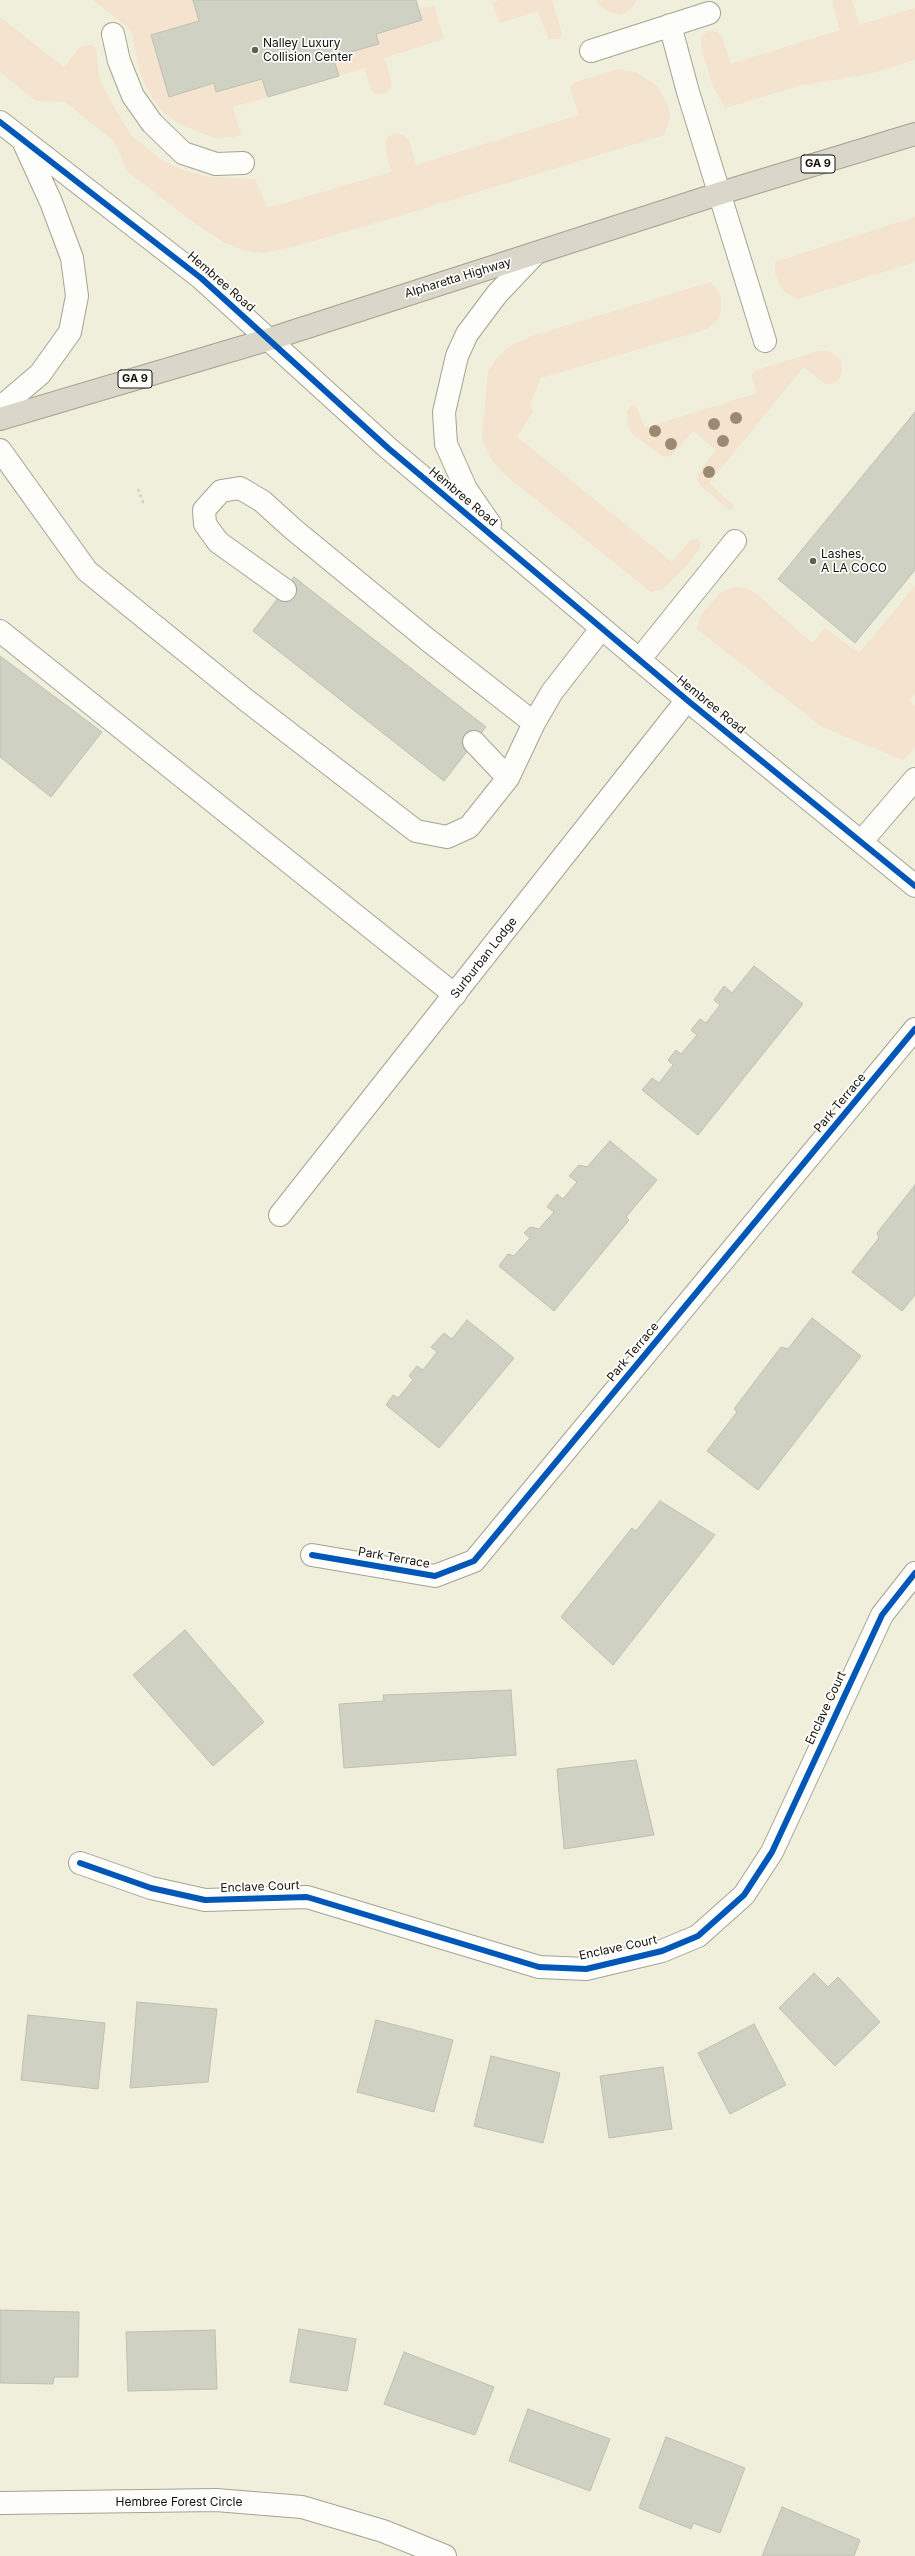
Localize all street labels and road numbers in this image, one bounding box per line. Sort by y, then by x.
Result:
road number: GA 9 [801,155,835,173]
street label: Hembree Road [184,249,258,315]
street label: Alpharetta Highway [403,255,513,301]
road number: GA 9 [118,370,152,388]
street label: Hembree Road [426,464,500,530]
street label: Hembree Road [674,673,748,737]
street label: Surburban Lodge [448,915,520,1001]
street label: Park Terrace [811,1071,869,1135]
street label: Park Terrace [604,1320,662,1384]
street label: Park Terrace [357,1545,431,1571]
street label: Enclave Court [803,1669,849,1747]
street label: Enclave Court [220,1878,300,1896]
street label: Enclave Court [578,1933,658,1963]
street label: Hembree Forest Circle [116,2495,242,2509]

